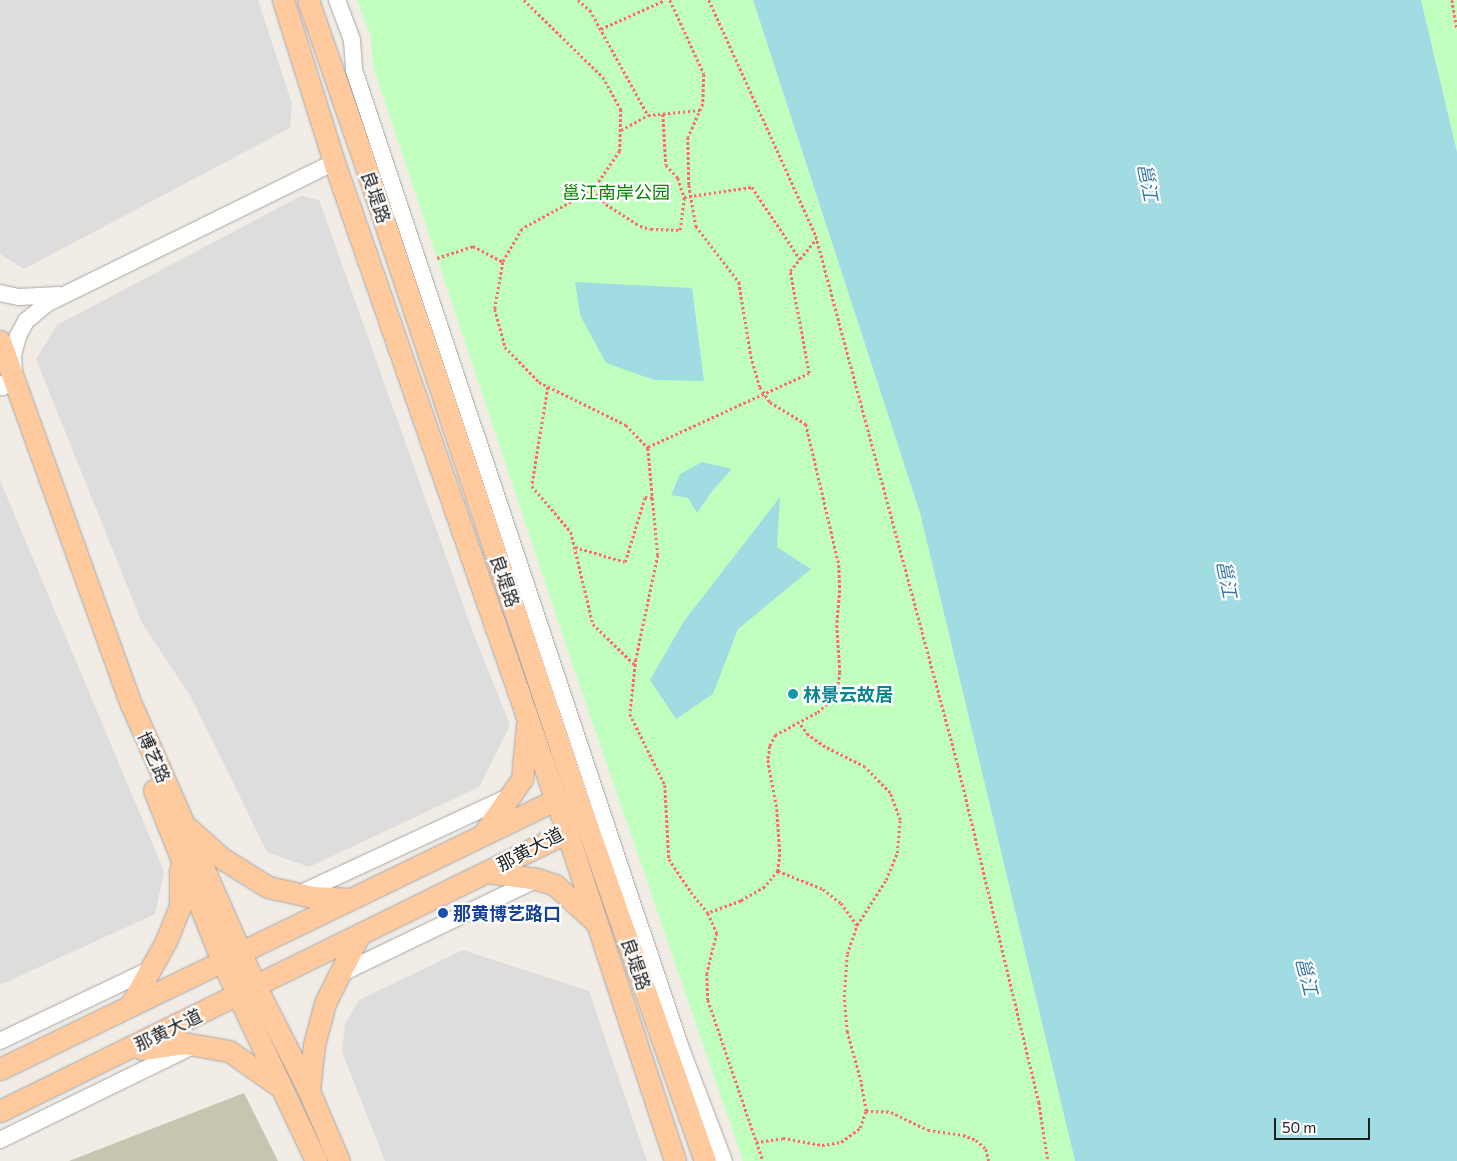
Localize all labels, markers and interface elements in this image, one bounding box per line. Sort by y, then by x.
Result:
water label: 邕江 [1133,161,1163,203]
street label: 良堤路 [357,168,395,226]
park label: 邕江南岸公园 [562,181,670,203]
street label: 良堤路 [486,552,524,610]
water label: 邕江 [1212,558,1242,600]
place label: 林景云故居 [803,683,893,705]
marker: 林景云故居 [787,688,799,700]
street label: 博艺路 [133,728,175,786]
street label: 那黄大道 [493,823,567,875]
place label: 那黄博艺路口 [453,902,561,924]
marker: 那黄博艺路口 [437,907,449,919]
street label: 良堤路 [617,935,655,993]
water label: 邕江 [1291,955,1323,997]
street label: 那黄大道 [131,1005,205,1055]
scale bar [1277,1108,1373,1140]
text: 50 m [1282,1118,1316,1136]

